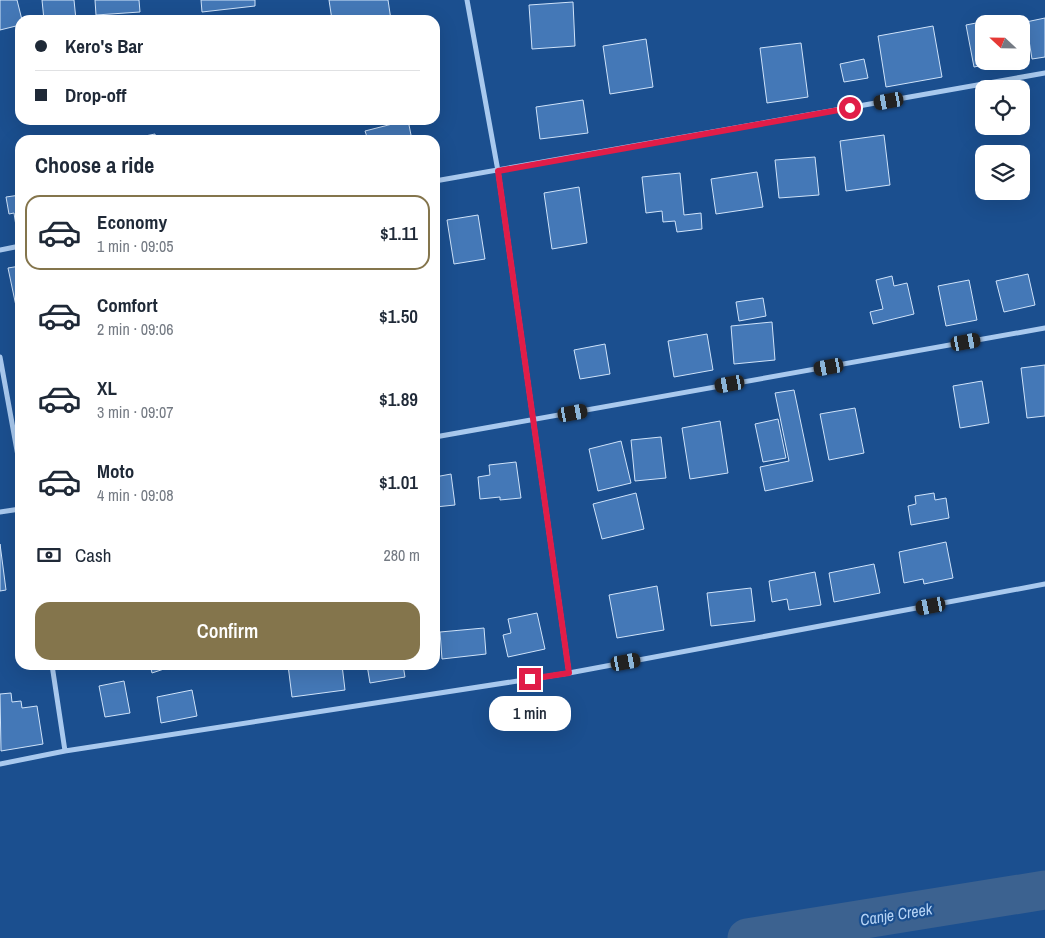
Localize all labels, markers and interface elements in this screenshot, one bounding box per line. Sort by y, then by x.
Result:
north arrow [975,15,1030,70]
map controls [975,15,1030,200]
text: Kero's Bar [65,33,143,59]
button: locate [975,80,1030,135]
text: Drop-off [65,82,126,108]
car [872,91,905,111]
route start [839,97,861,119]
button: layers [975,145,1030,200]
text: Choose a ride [35,150,154,180]
text: Economy [97,209,167,235]
icon: car [37,210,82,255]
text: $1.11 [380,220,418,246]
text: 1 min · 09:05 [97,235,174,257]
text: Comfort [97,292,158,318]
icon: car [37,293,82,338]
text: $1.50 [379,303,418,329]
text: 2 min · 09:06 [97,318,174,340]
car [949,332,982,352]
car [812,357,845,377]
car [713,374,746,394]
text: XL [97,375,117,401]
icon: car [37,376,82,421]
text: $1.89 [379,386,418,412]
text: 3 min · 09:07 [97,401,174,423]
car [556,403,589,423]
text: Moto [97,458,134,484]
icon: car [37,459,82,504]
text: $1.01 [379,469,418,495]
text: 4 min · 09:08 [97,484,174,506]
icon: cash [35,541,63,569]
text: Cash [75,542,111,568]
text: 280 m [384,544,420,566]
car [914,596,947,616]
button: Confirm [35,602,420,660]
car [609,652,642,672]
route end [519,668,541,690]
callout: 1 min [489,696,571,732]
text: 1 min [513,702,547,724]
water label: Canje Creek [858,897,934,931]

